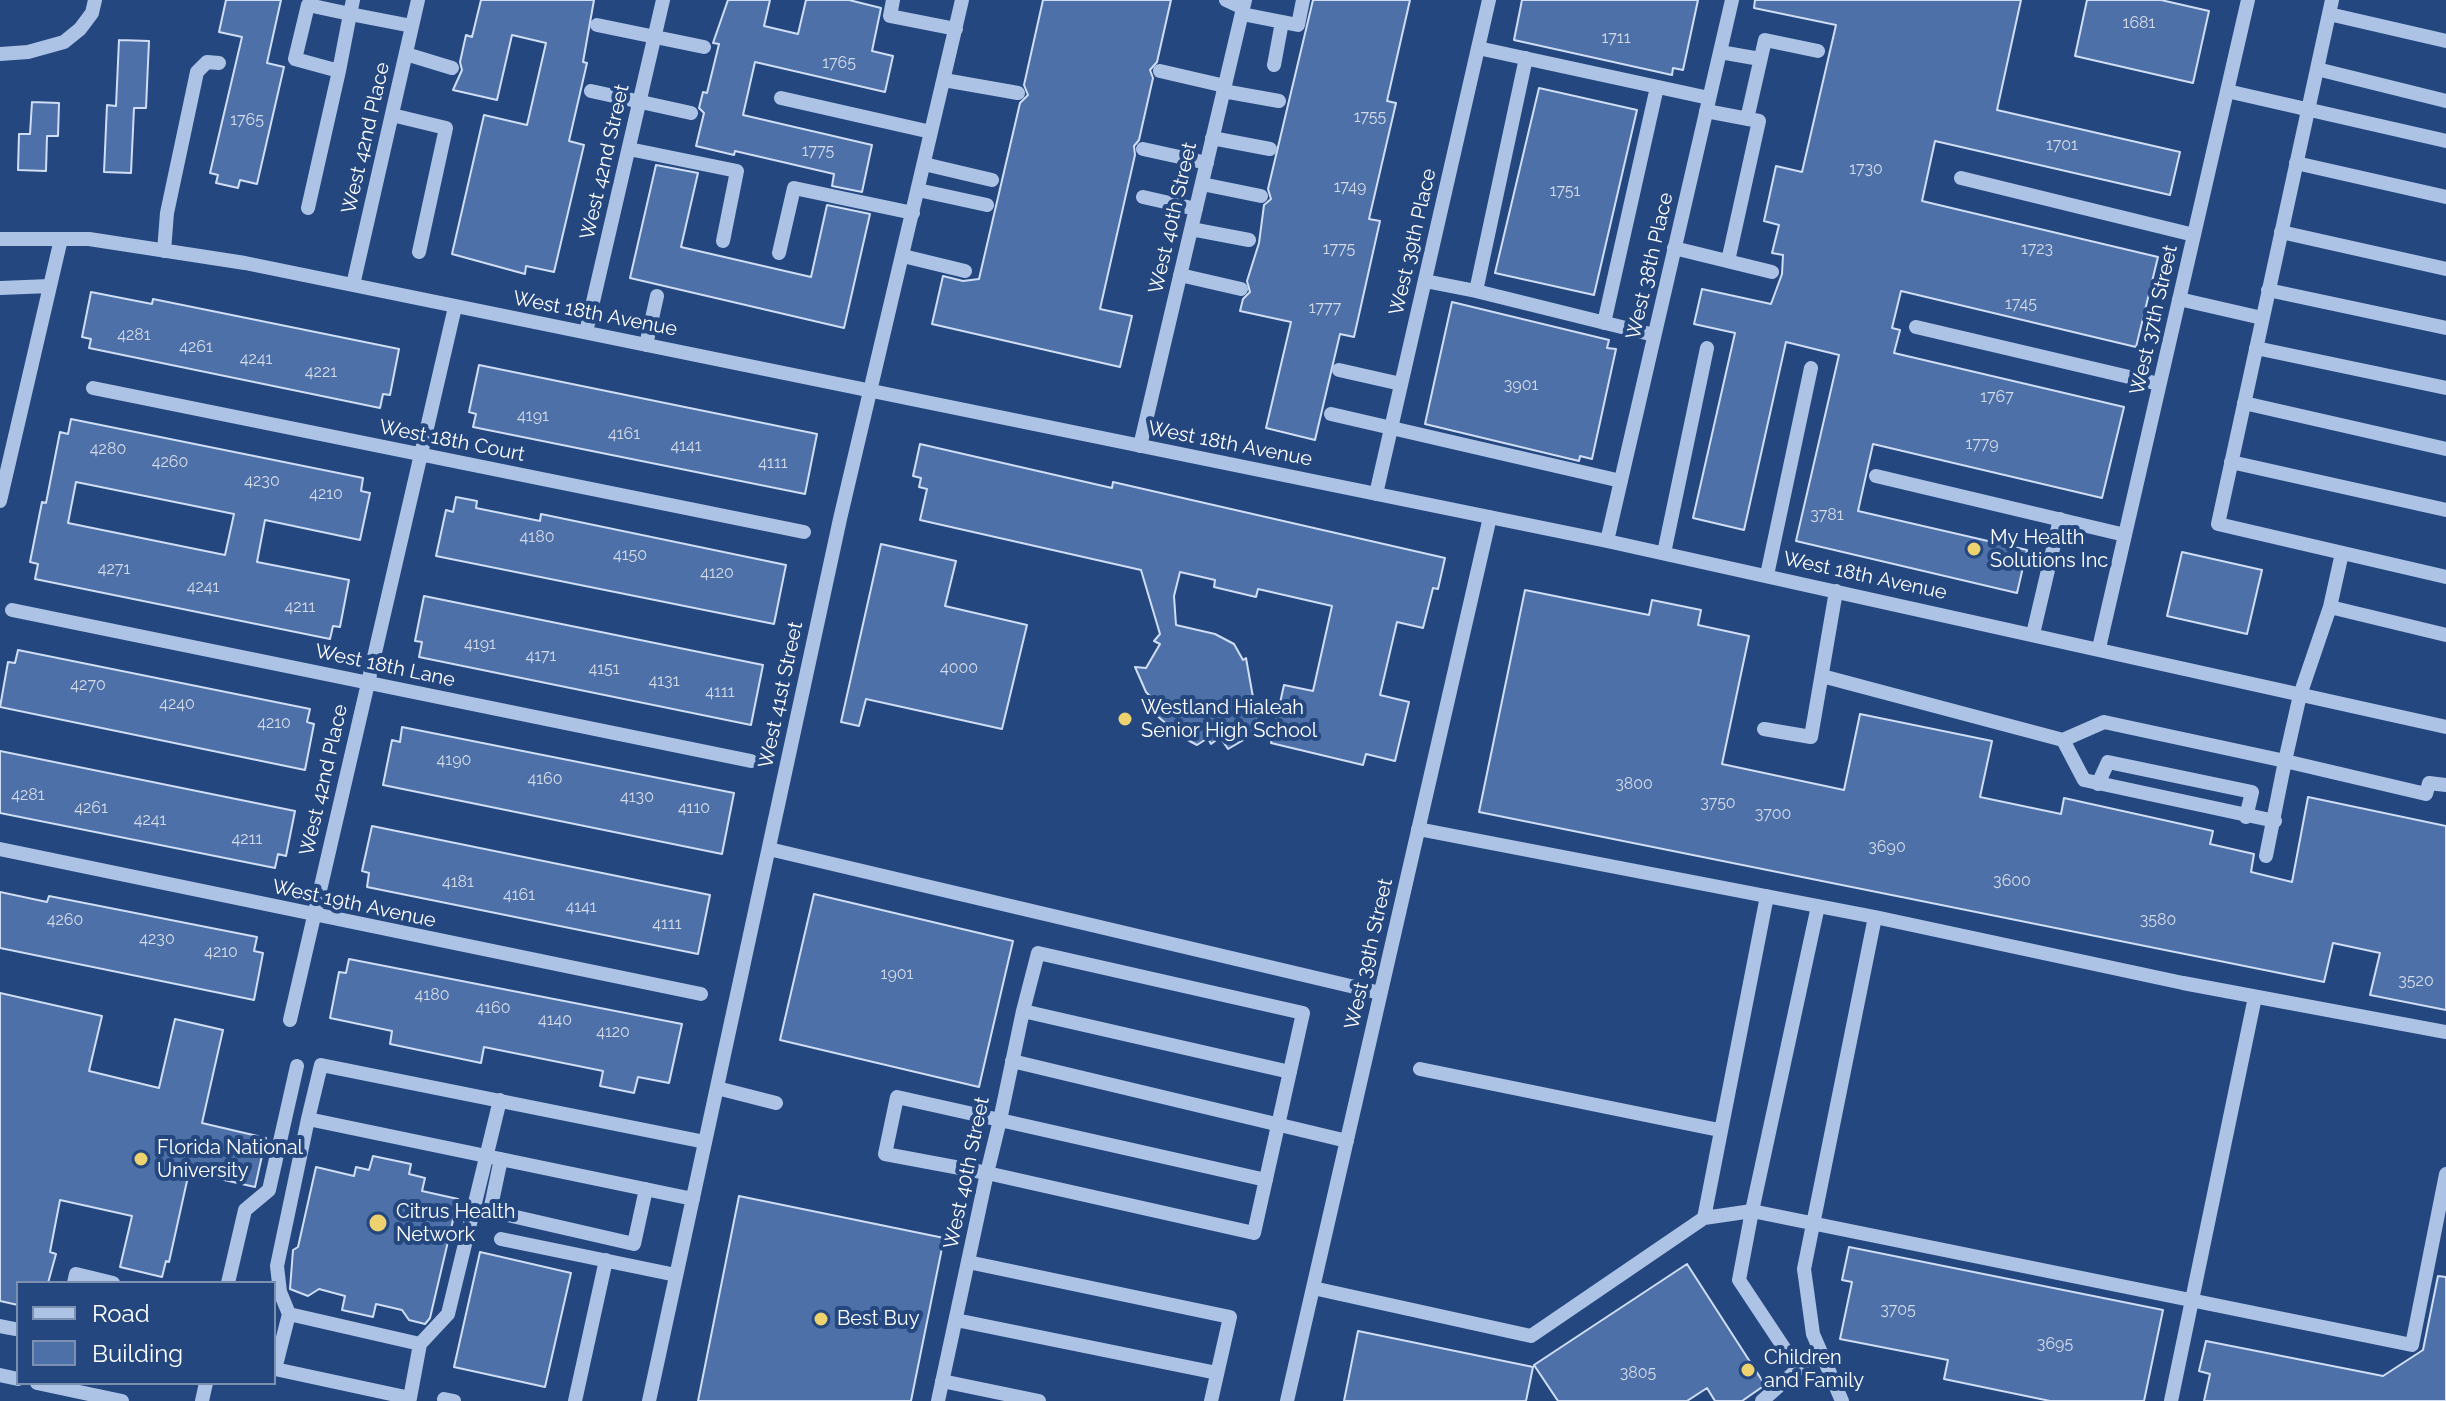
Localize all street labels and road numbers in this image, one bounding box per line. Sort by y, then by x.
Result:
street label: West 42nd Place [337,60,395,216]
street label: West 42nd Street [575,82,635,242]
street label: West 40th Street [1144,140,1202,296]
street label: West 39th Place [1384,166,1442,318]
street label: West 38th Place [1621,190,1679,342]
street label: West 37th Street [2125,243,2183,397]
street label: West 18th Avenue [511,286,679,342]
street label: West 18th Court [377,415,527,467]
street label: West 18th Avenue [1146,416,1314,472]
street label: West 18th Avenue [1781,547,1949,605]
street label: West 41st Street [754,620,808,770]
street label: West 18th Lane [313,639,457,693]
street label: West 42nd Place [295,702,353,858]
street label: West 19th Avenue [270,875,438,933]
street label: West 39th Street [1340,876,1398,1032]
street label: West 40th Street [939,1095,995,1251]

